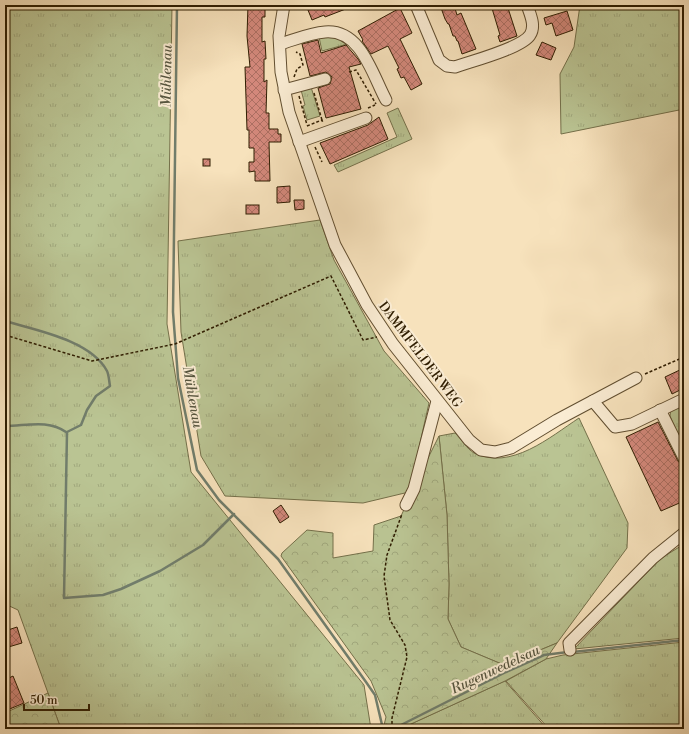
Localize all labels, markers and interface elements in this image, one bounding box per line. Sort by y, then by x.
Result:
water label: Mühlenau [157,45,177,108]
street label: DAMMFELDER WEG [375,298,466,411]
water label: Mühlenau [178,365,206,430]
water label: Rugenwedelsau [447,641,543,699]
scale bar [24,686,89,712]
text: 50 m [30,693,58,708]

